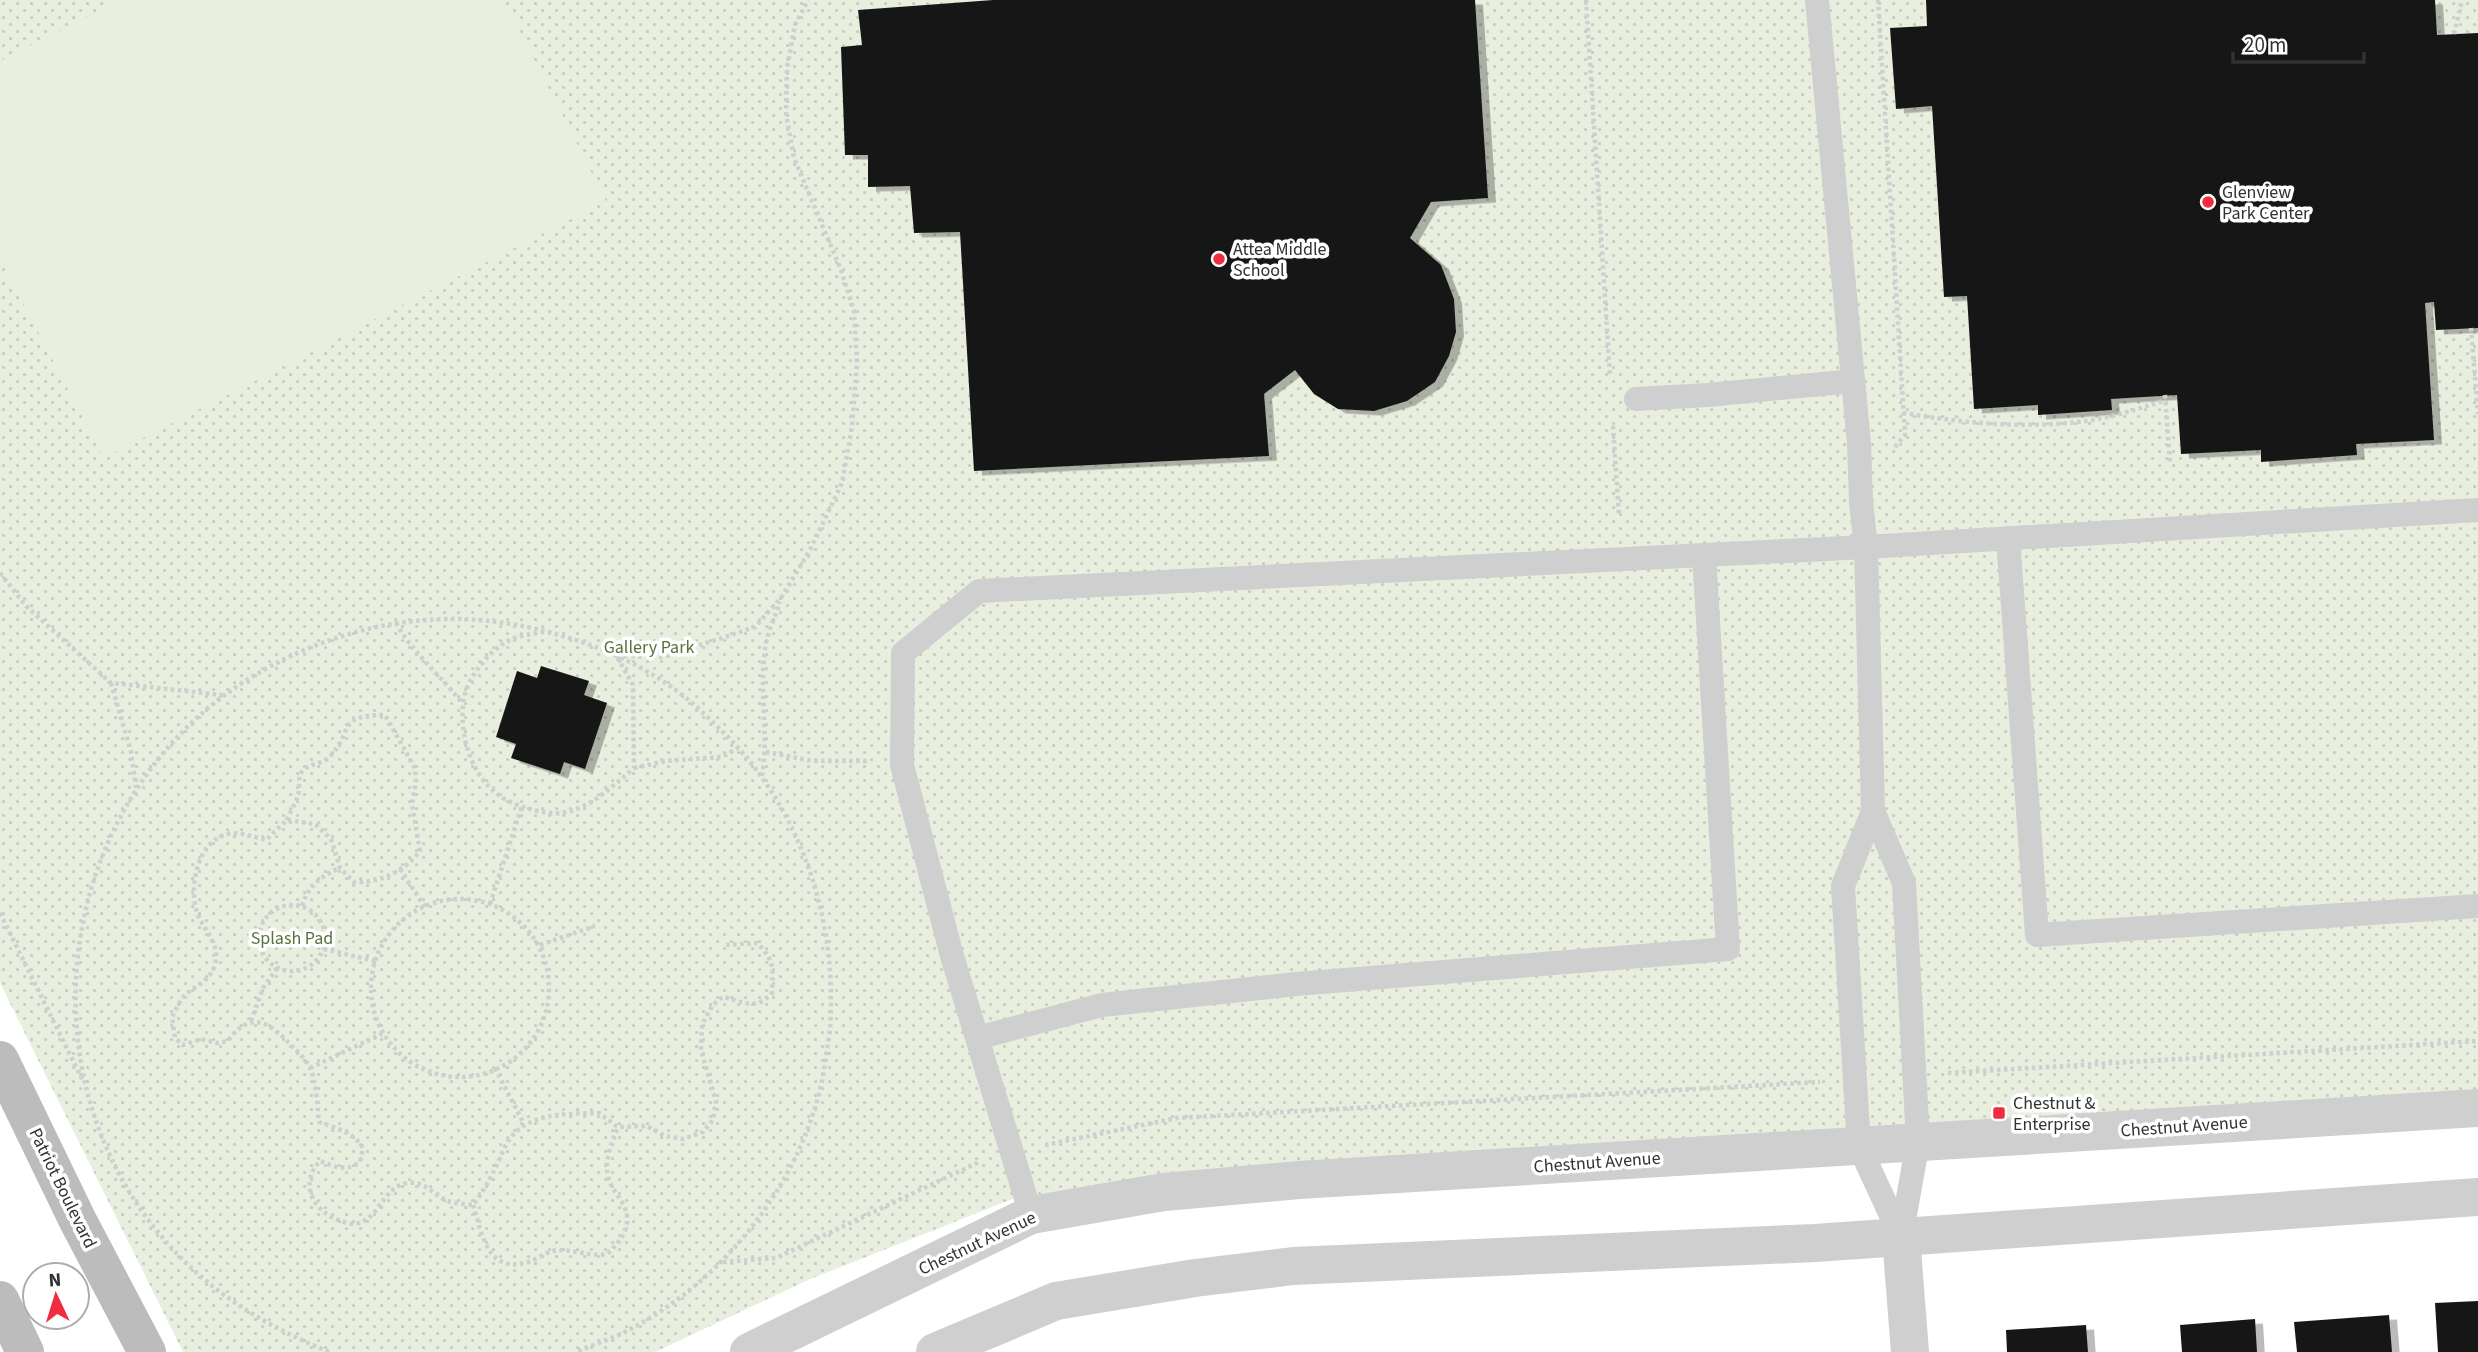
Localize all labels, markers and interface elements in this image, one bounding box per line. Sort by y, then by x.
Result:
scale bar [2233,21,2364,65]
text: 20 m [2244,30,2286,60]
place label: Glenview Park Center [2222,180,2310,226]
marker: Glenview Park Center [2200,194,2216,210]
place label: Attea Middle School [1233,237,1327,283]
marker: Attea Middle School [1211,251,1227,267]
park label: Gallery Park [604,635,694,660]
park label: Splash Pad [251,926,333,951]
place label: Chestnut & Enterprise [2013,1091,2096,1137]
marker: Chestnut & Enterprise [1991,1105,2007,1121]
street label: Chestnut Avenue [2120,1110,2248,1143]
street label: Patriot Boulevard [23,1124,103,1253]
street label: Chestnut Avenue [1533,1146,1661,1179]
street label: Chestnut Avenue [914,1205,1040,1282]
north arrow [21,1261,91,1331]
text: N [48,1267,62,1294]

